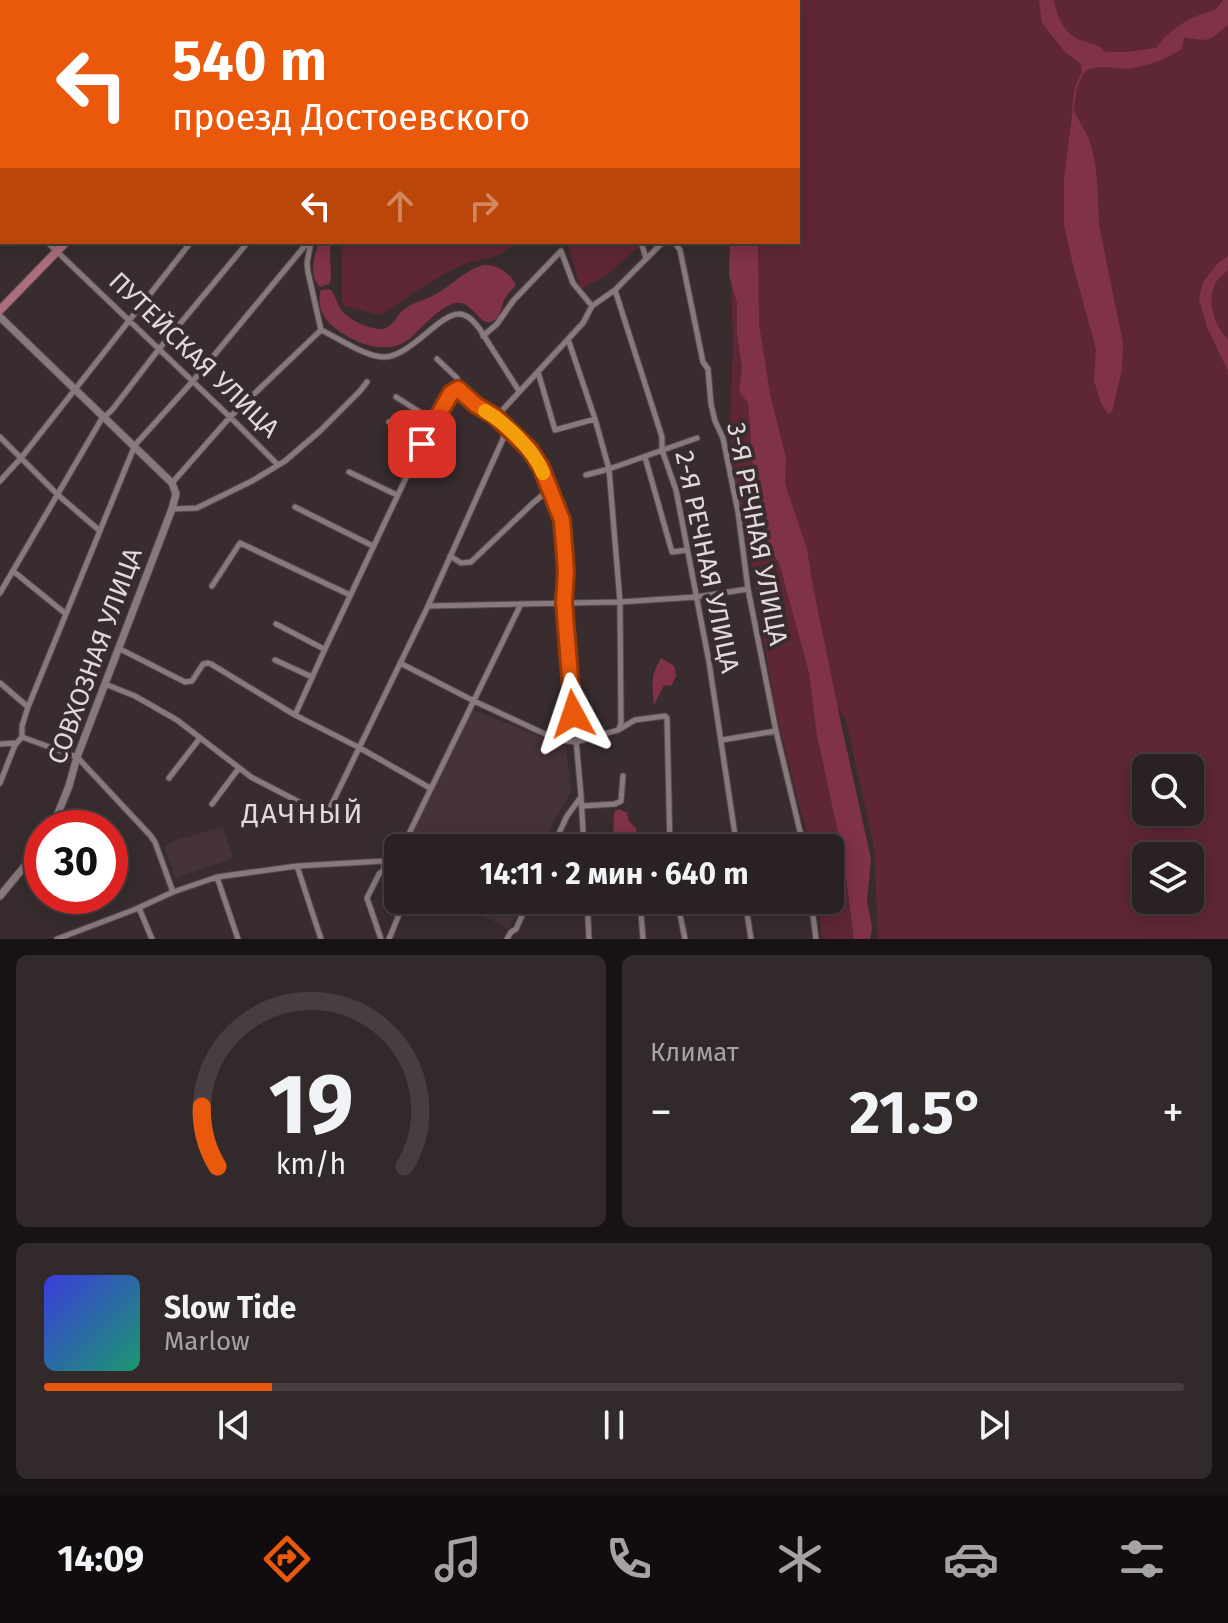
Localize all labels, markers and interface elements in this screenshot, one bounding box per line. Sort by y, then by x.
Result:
text: 540 m [172,28,327,95]
icon: left [40,32,144,136]
text: проезд Достоевского [172,96,530,140]
icon: left [294,184,338,228]
icon: ahead [378,184,422,228]
icon: right [462,184,506,228]
street label: ПУТЕЙСКАЯ УЛИЦА [102,266,286,444]
pin [388,410,456,478]
street label: 3-Я РЕЧНАЯ УЛИЦА [720,420,794,648]
icon: arrive [400,422,444,466]
street label: 2-Я РЕЧНАЯ УЛИЦА [668,448,746,676]
street label: СОВХОЗНАЯ УЛИЦА [41,543,149,768]
position arrow [531,672,615,756]
map controls [1132,754,1204,914]
button: search [1132,754,1204,826]
district label: ДАЧНЫЙ [241,797,364,830]
speed limit sign: 30 [24,810,128,914]
button: layers [1132,842,1204,914]
text: 14:11 · 2 мин · 640 m [479,856,749,892]
text: Климат [650,1037,739,1068]
text: 19 [268,1055,354,1155]
text: 21.5° [849,1077,985,1149]
text: − [650,1086,672,1139]
text: + [1162,1086,1184,1139]
text: km/h [276,1147,346,1182]
text: Slow Tide [164,1290,296,1326]
text: Marlow [164,1326,250,1357]
icon: previous [212,1403,256,1447]
icon: pause [592,1403,636,1447]
icon: next [972,1403,1016,1447]
icon: directions [259,1531,315,1587]
icon: music [430,1531,486,1587]
icon: phone [601,1531,657,1587]
icon: climate [772,1531,828,1587]
icon: car [943,1531,999,1587]
icon: filters [1114,1531,1170,1587]
text: 14:09 [58,1537,144,1581]

